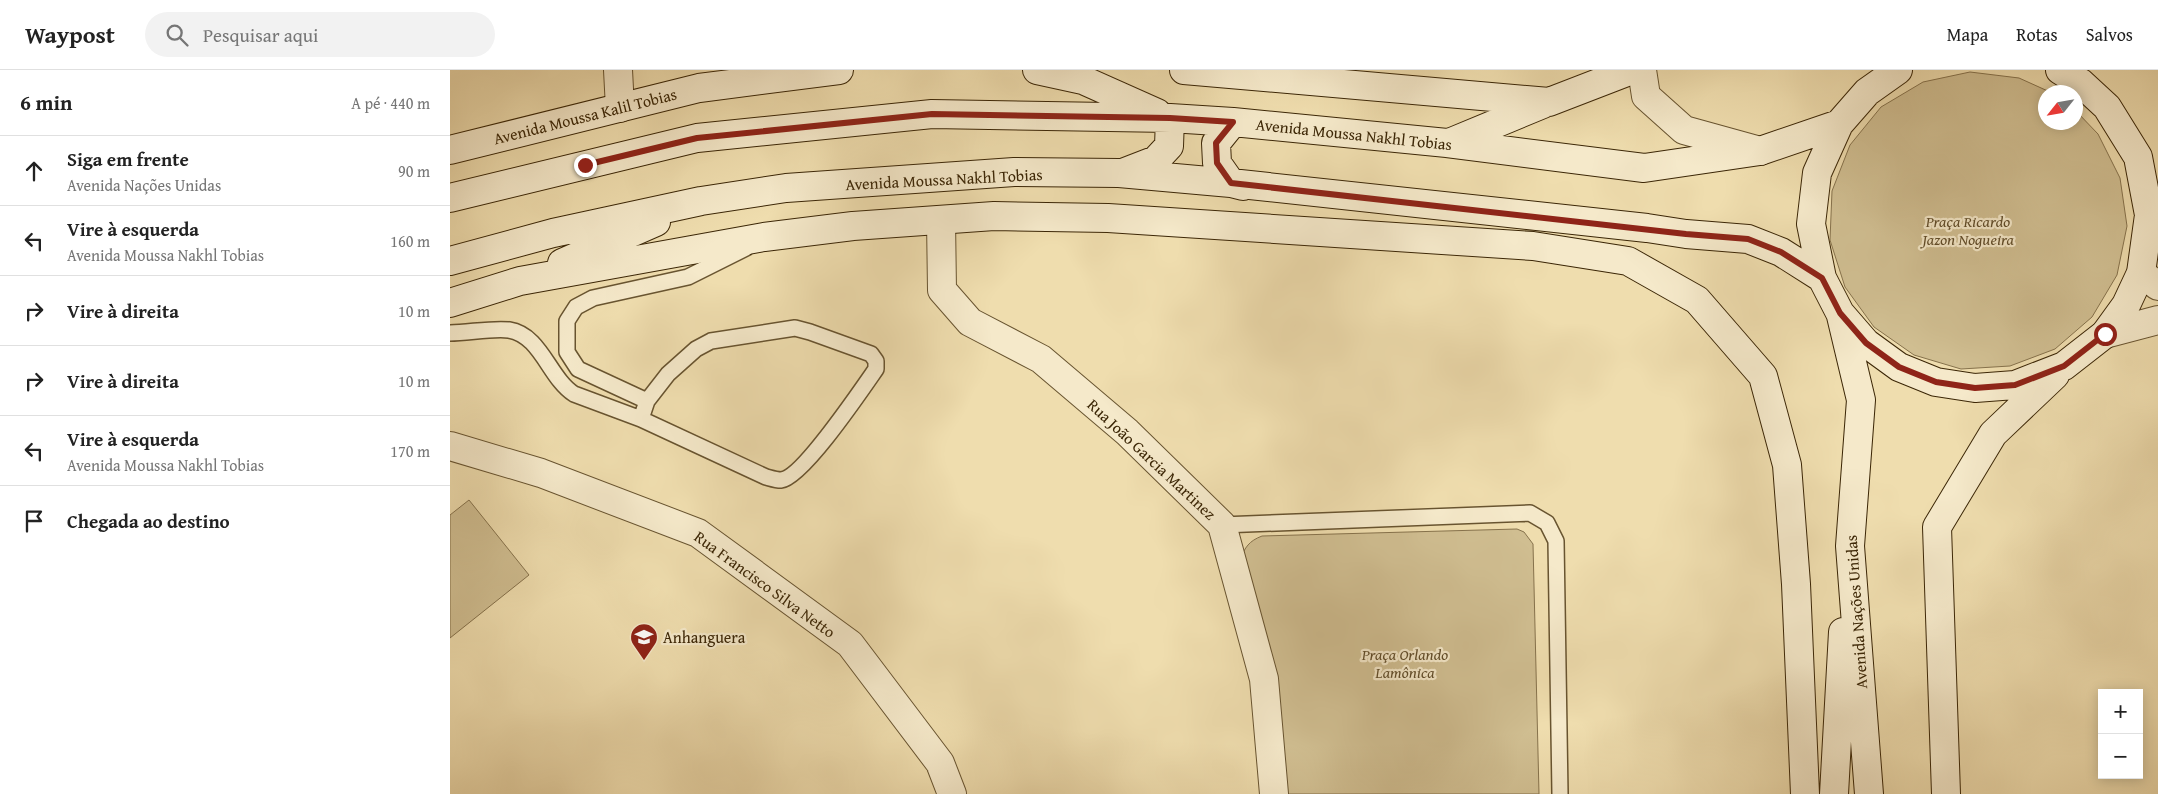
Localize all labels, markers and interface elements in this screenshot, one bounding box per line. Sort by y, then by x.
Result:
search box [145,12,495,57]
text: Waypost [25,17,115,52]
icon: search [163,21,191,49]
text: Pesquisar aqui [203,21,318,49]
text: Mapa [1947,21,1988,48]
text: Rotas [2016,21,2058,48]
text: Salvos [2086,21,2133,48]
street label: Avenida Moussa Kalil Tobias [491,82,679,150]
north arrow [2038,85,2083,130]
text: 6 min [20,87,72,118]
text: A pé · 440 m [351,91,430,115]
street label: Avenida Moussa Nakhl Tobias [1255,112,1453,156]
text: Siga em frente [67,145,189,173]
route end [574,154,597,177]
icon: ahead [20,157,48,185]
text: 90 m [398,159,430,183]
street label: Avenida Moussa Nakhl Tobias [845,162,1043,196]
text: Avenida Nações Unidas [67,173,221,197]
park label: Praça Ricardo Jazon Nogueira [1919,209,2014,251]
text: Vire à esquerda [67,215,199,243]
icon: left [20,227,48,255]
text: 160 m [390,229,430,253]
text: Avenida Moussa Nakhl Tobias [67,243,264,267]
icon: right [20,297,48,325]
text: Vire à direita [67,297,179,325]
text: 10 m [398,299,430,323]
route start [2094,323,2117,346]
icon: right [20,367,48,395]
text: Vire à direita [67,367,179,395]
text: 10 m [398,369,430,393]
street label: Rua João Garcia Martinez [1082,393,1222,525]
text: Vire à esquerda [67,425,199,453]
icon: left [20,437,48,465]
text: 170 m [390,439,430,463]
text: Avenida Moussa Nakhl Tobias [67,453,264,477]
icon: arrive [20,507,48,535]
text: Chegada ao destino [67,507,230,535]
street label: Rua Francisco Silva Netto [689,524,841,644]
street label: Avenida Nações Unidas [1839,534,1873,690]
school or university icon: Anhanguera [629,622,659,661]
place label: Anhanguera [663,625,746,649]
park label: Praça Orlando Lamônica [1361,642,1448,684]
map controls [2098,689,2143,779]
button: + [2098,689,2143,734]
button: − [2098,734,2143,779]

